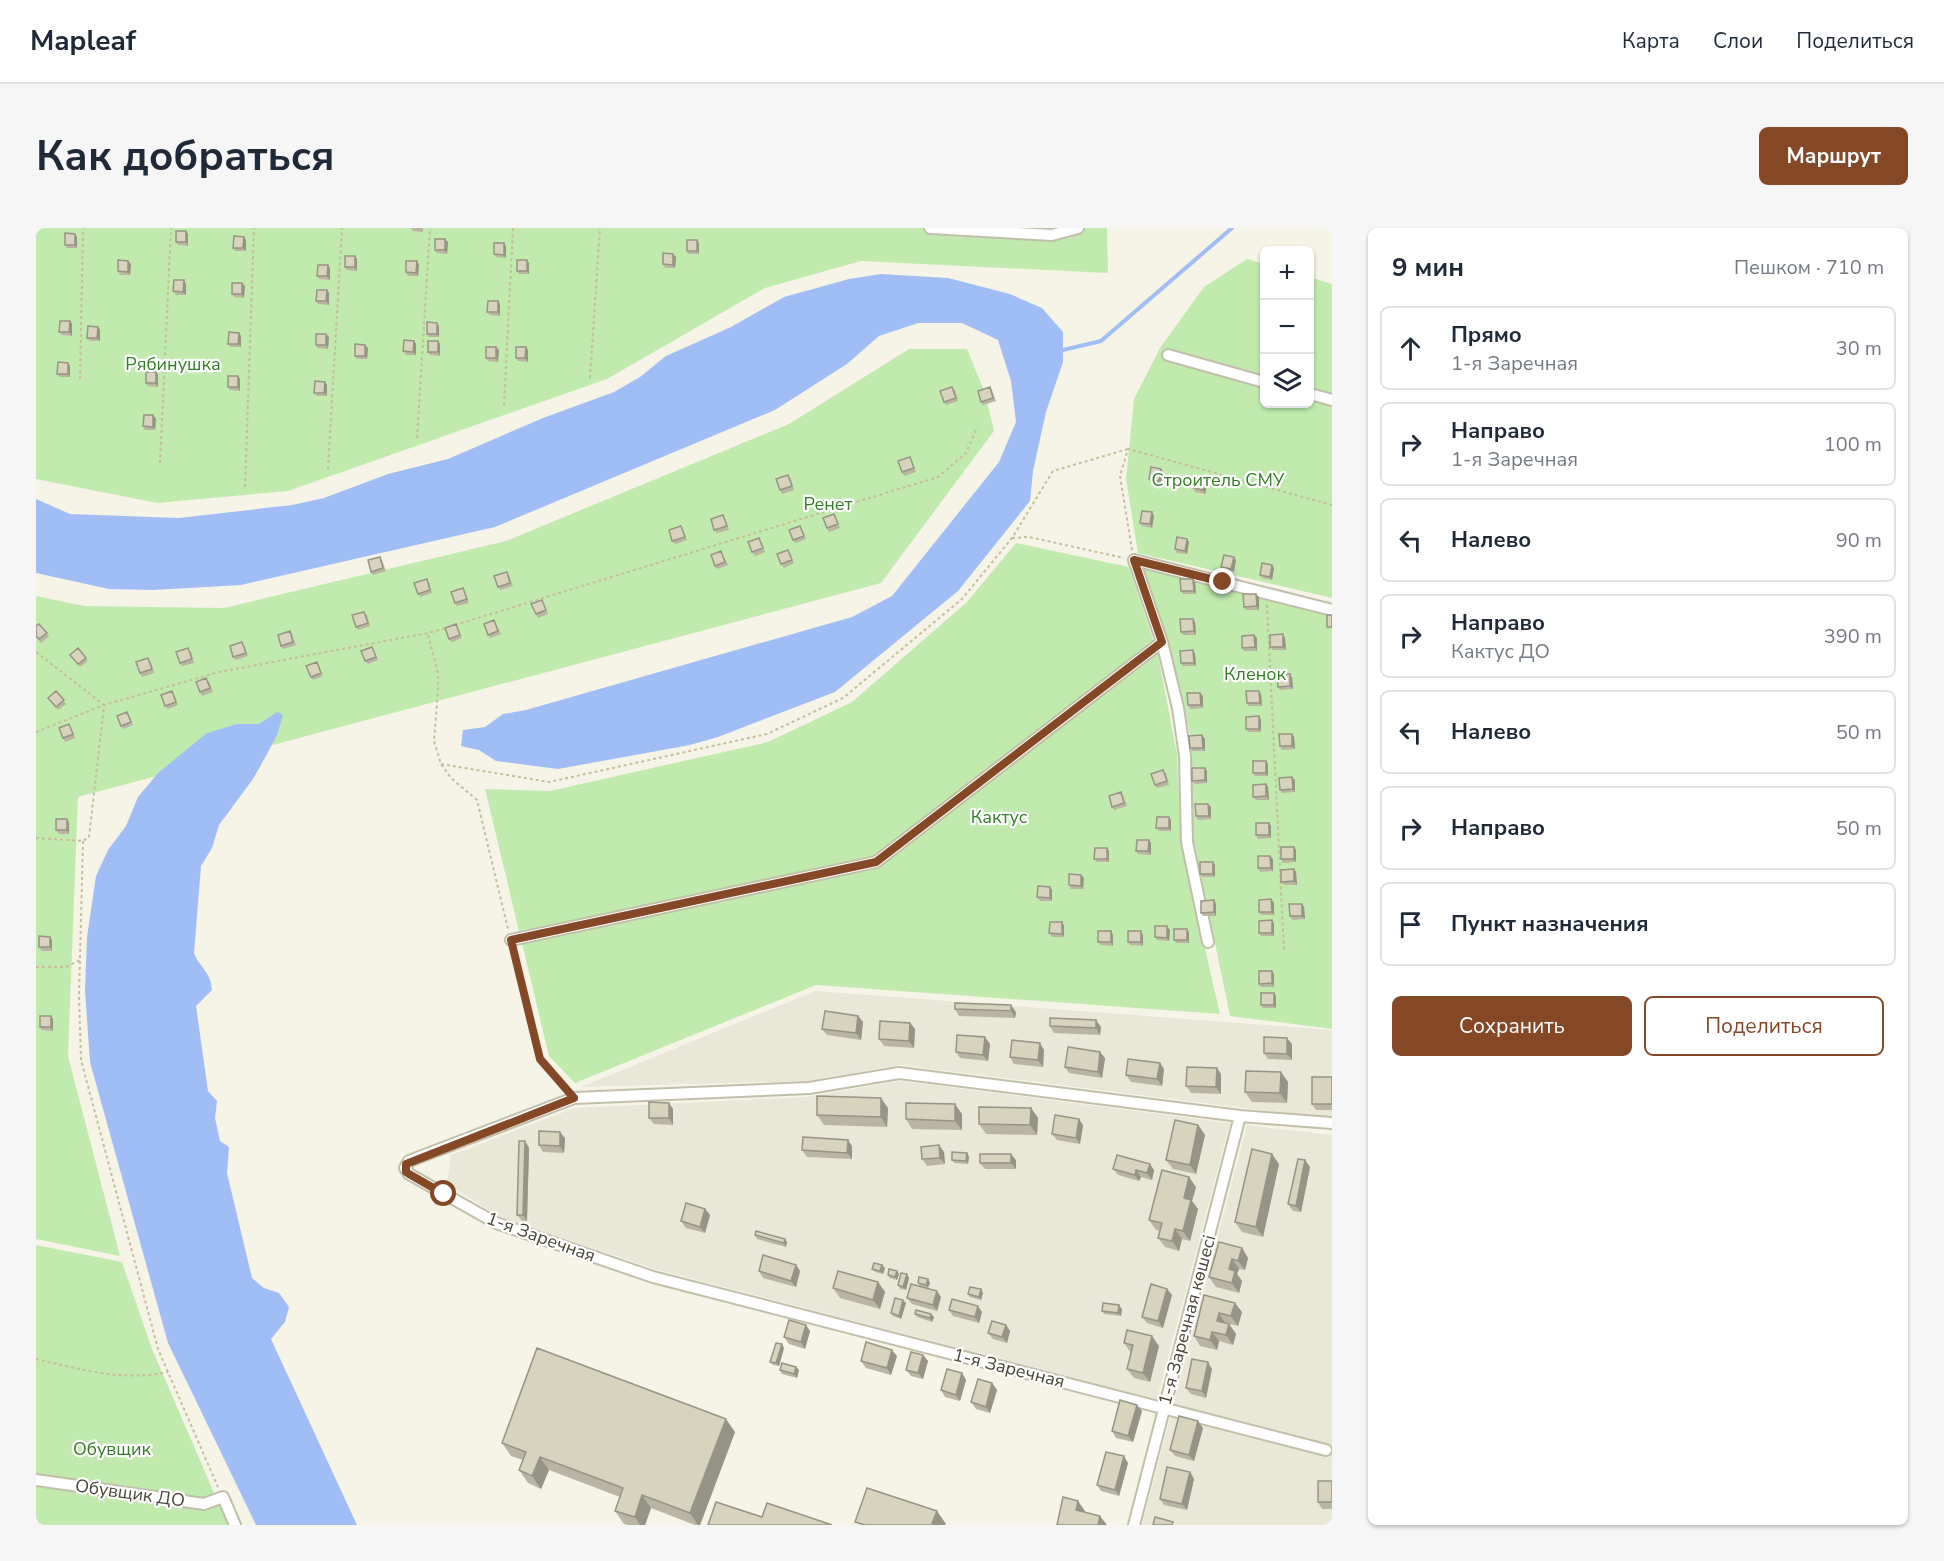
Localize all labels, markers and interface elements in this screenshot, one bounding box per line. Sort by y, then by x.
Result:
text: Mapleaf [30,22,136,60]
text: Карта [1622,27,1680,55]
text: Слои [1713,27,1763,55]
text: Поделиться [1796,27,1914,55]
button: Маршрут [1759,127,1908,185]
text: Как добраться [36,128,335,185]
map controls [1260,246,1314,408]
button: + [1260,246,1314,300]
text: 9 мин [1392,250,1464,285]
text: Пешком · 710 m [1734,254,1884,281]
button: − [1260,300,1314,354]
text: Прямо [1451,320,1522,350]
icon: ahead [1394,332,1427,365]
text: 30 m [1836,335,1882,362]
text: 1-я Заречная [1451,350,1578,377]
park label: Рябинушка [125,352,221,376]
button: layers [1260,354,1314,408]
text: Направо [1451,416,1545,446]
icon: right [1394,428,1427,461]
text: 100 m [1824,431,1882,458]
text: 1-я Заречная [1451,446,1578,473]
park label: Строитель СМУ [1152,468,1285,492]
park label: Ренет [803,492,853,516]
icon: left [1394,524,1427,557]
text: Налево [1451,525,1531,555]
text: 90 m [1836,527,1882,554]
route end [1209,568,1235,594]
text: Направо [1451,608,1545,638]
icon: right [1394,620,1427,653]
text: 390 m [1824,623,1882,650]
text: Кактус ДО [1451,638,1550,665]
park label: Кленок [1224,662,1286,686]
icon: left [1394,716,1427,749]
text: Налево [1451,717,1531,747]
text: 50 m [1836,719,1882,746]
park label: Кактус [971,805,1028,829]
icon: right [1394,812,1427,845]
text: Направо [1451,813,1545,843]
text: 50 m [1836,815,1882,842]
icon: arrive [1394,908,1427,941]
text: Пункт назначения [1451,909,1649,939]
button: Сохранить [1392,996,1632,1056]
button: Поделиться [1644,996,1884,1056]
route start [430,1180,456,1206]
street label: 1-я Заречная [483,1206,599,1268]
street label: 1-я Заречная көшесі [1153,1232,1221,1408]
street label: 1-я Заречная [951,1343,1067,1393]
park label: Обувщик [73,1437,152,1461]
street label: Обувщик ДО [74,1473,186,1513]

